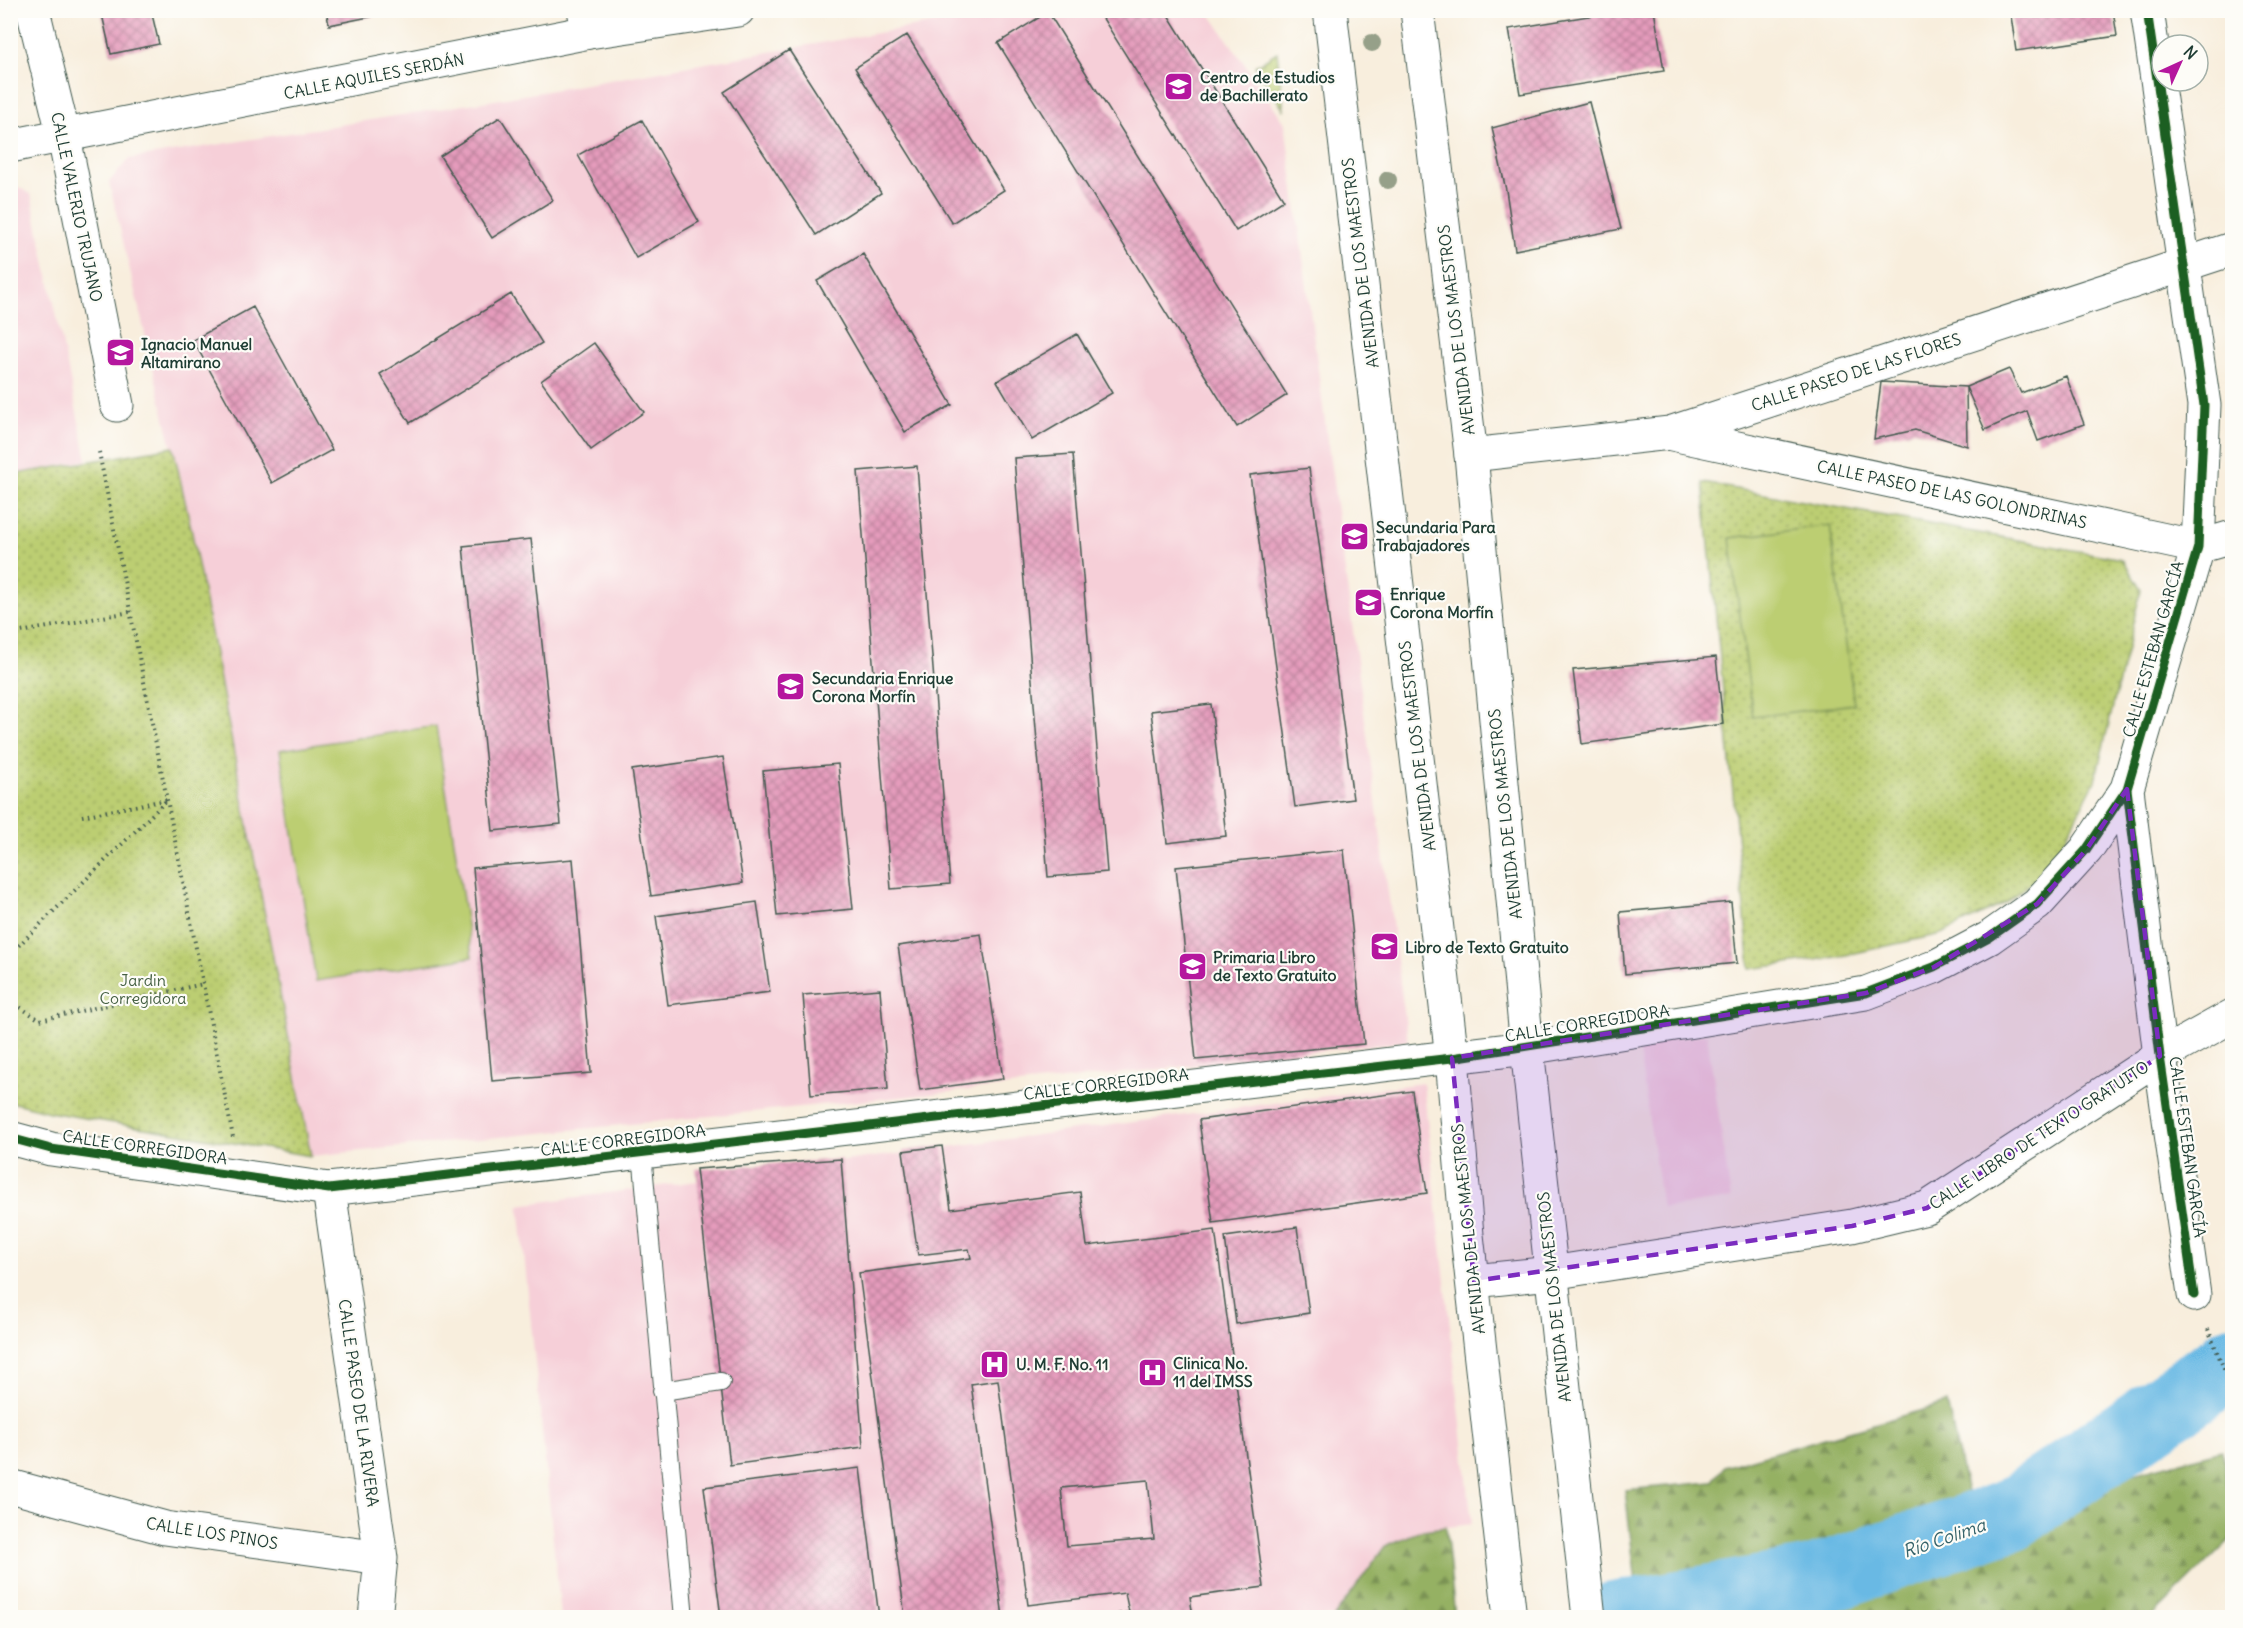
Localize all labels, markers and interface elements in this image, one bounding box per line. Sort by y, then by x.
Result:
north arrow [2150,33,2210,93]
text: N [2180,41,2202,63]
street label: CALLE AQUILES SERDÁN [282,49,466,103]
place label: Centro de Estudios de Bachillerato [1200,67,1335,105]
school or university icon: Centro de Estudios de Bachillerato [1163,70,1195,102]
street label: CALLE VALERIO TRUJANO [47,110,107,304]
street label: AVENIDA DE LOS MAESTROS [1337,157,1383,369]
street label: AVENIDA DE LOS MAESTROS [1433,224,1479,436]
street label: CALLE PASEO DE LAS FLORES [1749,329,1963,415]
place label: Ignacio Manuel Altamirano [141,334,252,372]
school or university icon: Ignacio Manuel Altamirano [104,337,136,369]
street label: CALLE PASEO DE LAS GOLONDRINAS [1815,456,2089,532]
place label: Secundaria Para Trabajadores [1376,517,1496,555]
school or university icon: Secundaria Para Trabajadores [1339,520,1371,552]
street label: CALLE ESTEBAN GARCÍA [2118,558,2188,740]
place label: Enrique Corona Morfín [1390,584,1493,622]
school or university icon: Enrique Corona Morfín [1353,587,1385,619]
street label: AVENIDA DE LOS MAESTROS [1394,640,1440,852]
place label: Secundaria Enrique Corona Morfín [812,668,954,706]
school or university icon: Secundaria Enrique Corona Morfín [775,671,807,703]
street label: AVENIDA DE LOS MAESTROS [1484,708,1526,920]
school or university icon: Libro de Texto Gratuito [1368,931,1400,963]
place label: Libro de Texto Gratuito [1405,937,1569,957]
place label: Primaria Libro de Texto Gratuito [1213,947,1336,985]
school or university icon: Primaria Libro de Texto Gratuito [1176,950,1208,982]
park label: Jardin Corregidora [100,970,186,1008]
street label: CALLE CORREGIDORA [1503,1000,1671,1046]
street label: CALLE ESTEBAN GARCÍA [2165,1055,2211,1239]
street label: CALLE LIBRO DE TEXTO GRATUITO [1925,1056,2153,1214]
street label: CALLE CORREGIDORA [1022,1064,1190,1104]
street label: CALLE CORREGIDORA [539,1120,707,1160]
street label: AVENIDA DE LOS MAESTROS [1447,1123,1489,1335]
street label: CALLE CORREGIDORA [61,1126,229,1168]
street label: AVENIDA DE LOS MAESTROS [1533,1191,1575,1403]
street label: CALLE PASEO DE LA RIVERA [335,1298,383,1508]
hospital icon: U. M. F. No. 11 [979,1348,1011,1380]
place label: Clinica No. 11 del IMSS [1173,1353,1253,1391]
place label: U. M. F. No. 11 [1016,1354,1109,1374]
hospital icon: Clinica No. 11 del IMSS [1136,1356,1168,1388]
street label: CALLE LOS PINOS [145,1513,280,1553]
water label: Río Colima [1900,1513,1990,1563]

